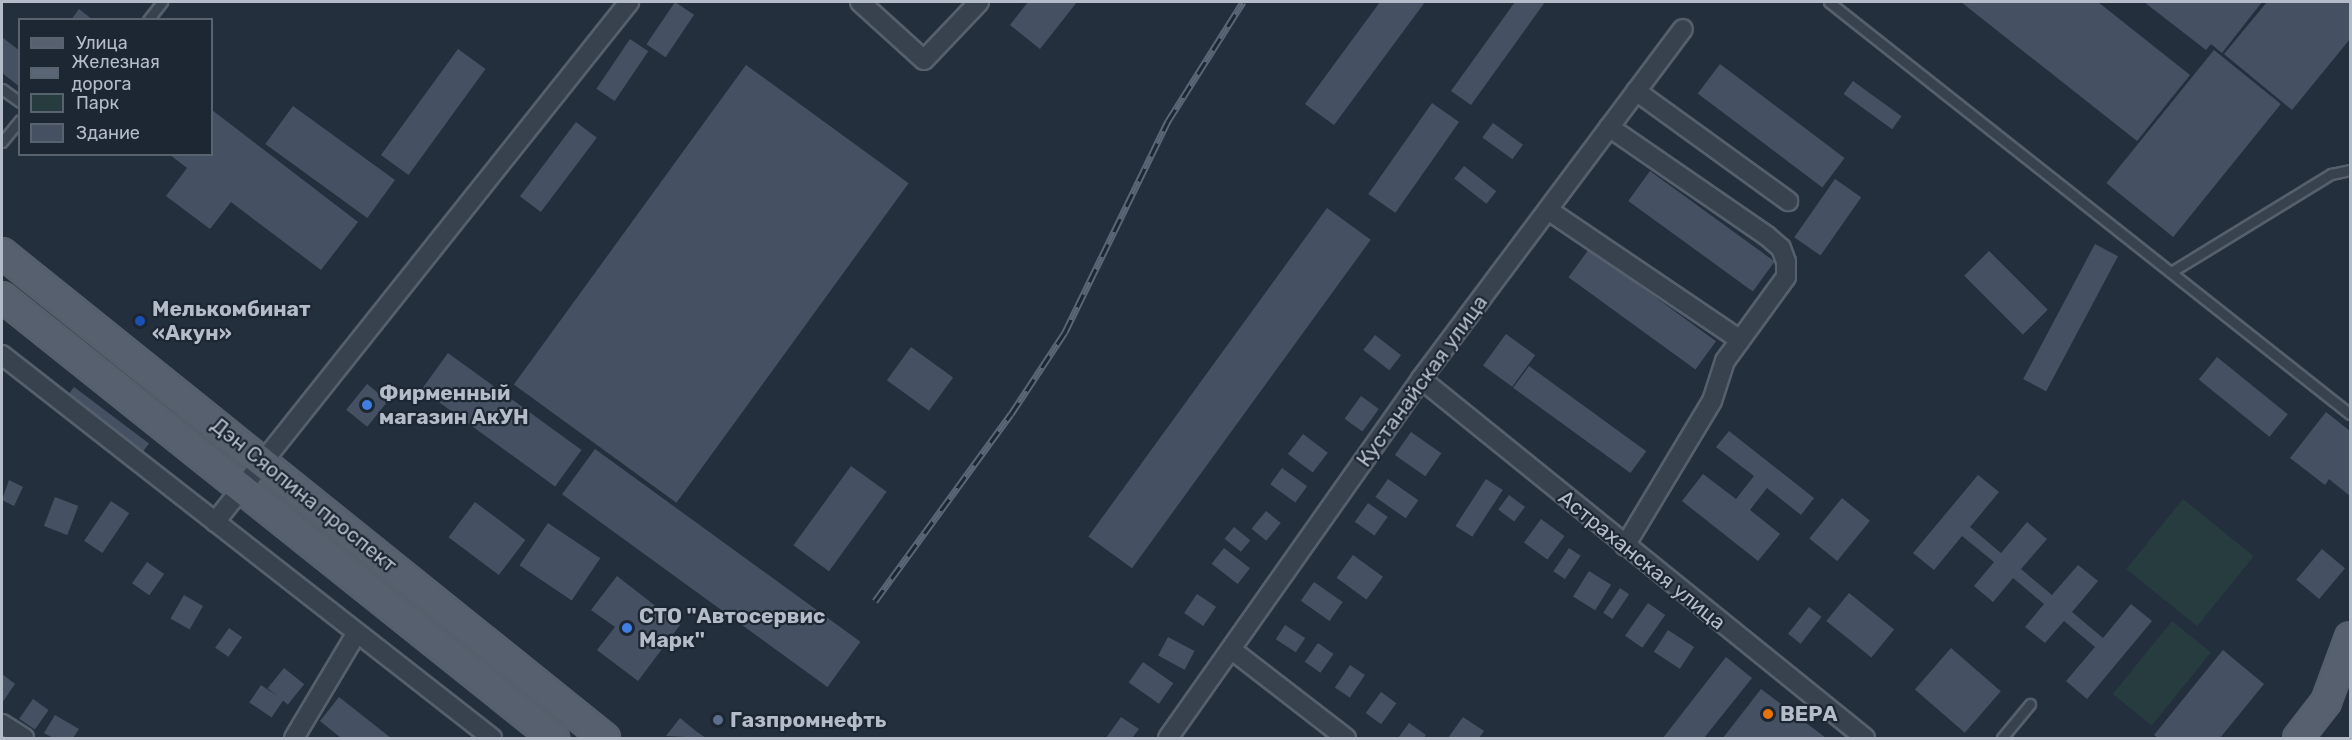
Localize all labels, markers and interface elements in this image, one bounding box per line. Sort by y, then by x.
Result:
legend [18,18,213,156]
text: Улица [76,32,128,54]
text: Железная дорога [71,51,160,95]
text: Парк [76,92,119,114]
text: Здание [76,122,140,144]
street label: Кустанайская улица [1351,290,1493,472]
place label: Мелькомбинат «Акун» [152,296,311,346]
marker: Мелькомбинат «Акун» [133,314,147,328]
place label: Фирменный магазин АкУН [379,380,529,430]
marker: Фирменный магазин АкУН [360,398,374,412]
street label: Дэн Сяопина проспект [206,412,402,578]
street label: Астраханская улица [1553,485,1731,635]
place label: СТО ''Автосервис Марк'' [639,603,825,653]
marker: СТО ''Автосервис Марк'' [620,621,634,635]
place label: ВЕРА [1780,701,1837,727]
place label: Газпромнефть [730,707,887,733]
marker: ВЕРА [1761,707,1775,721]
marker: Газпромнефть [711,713,725,727]

